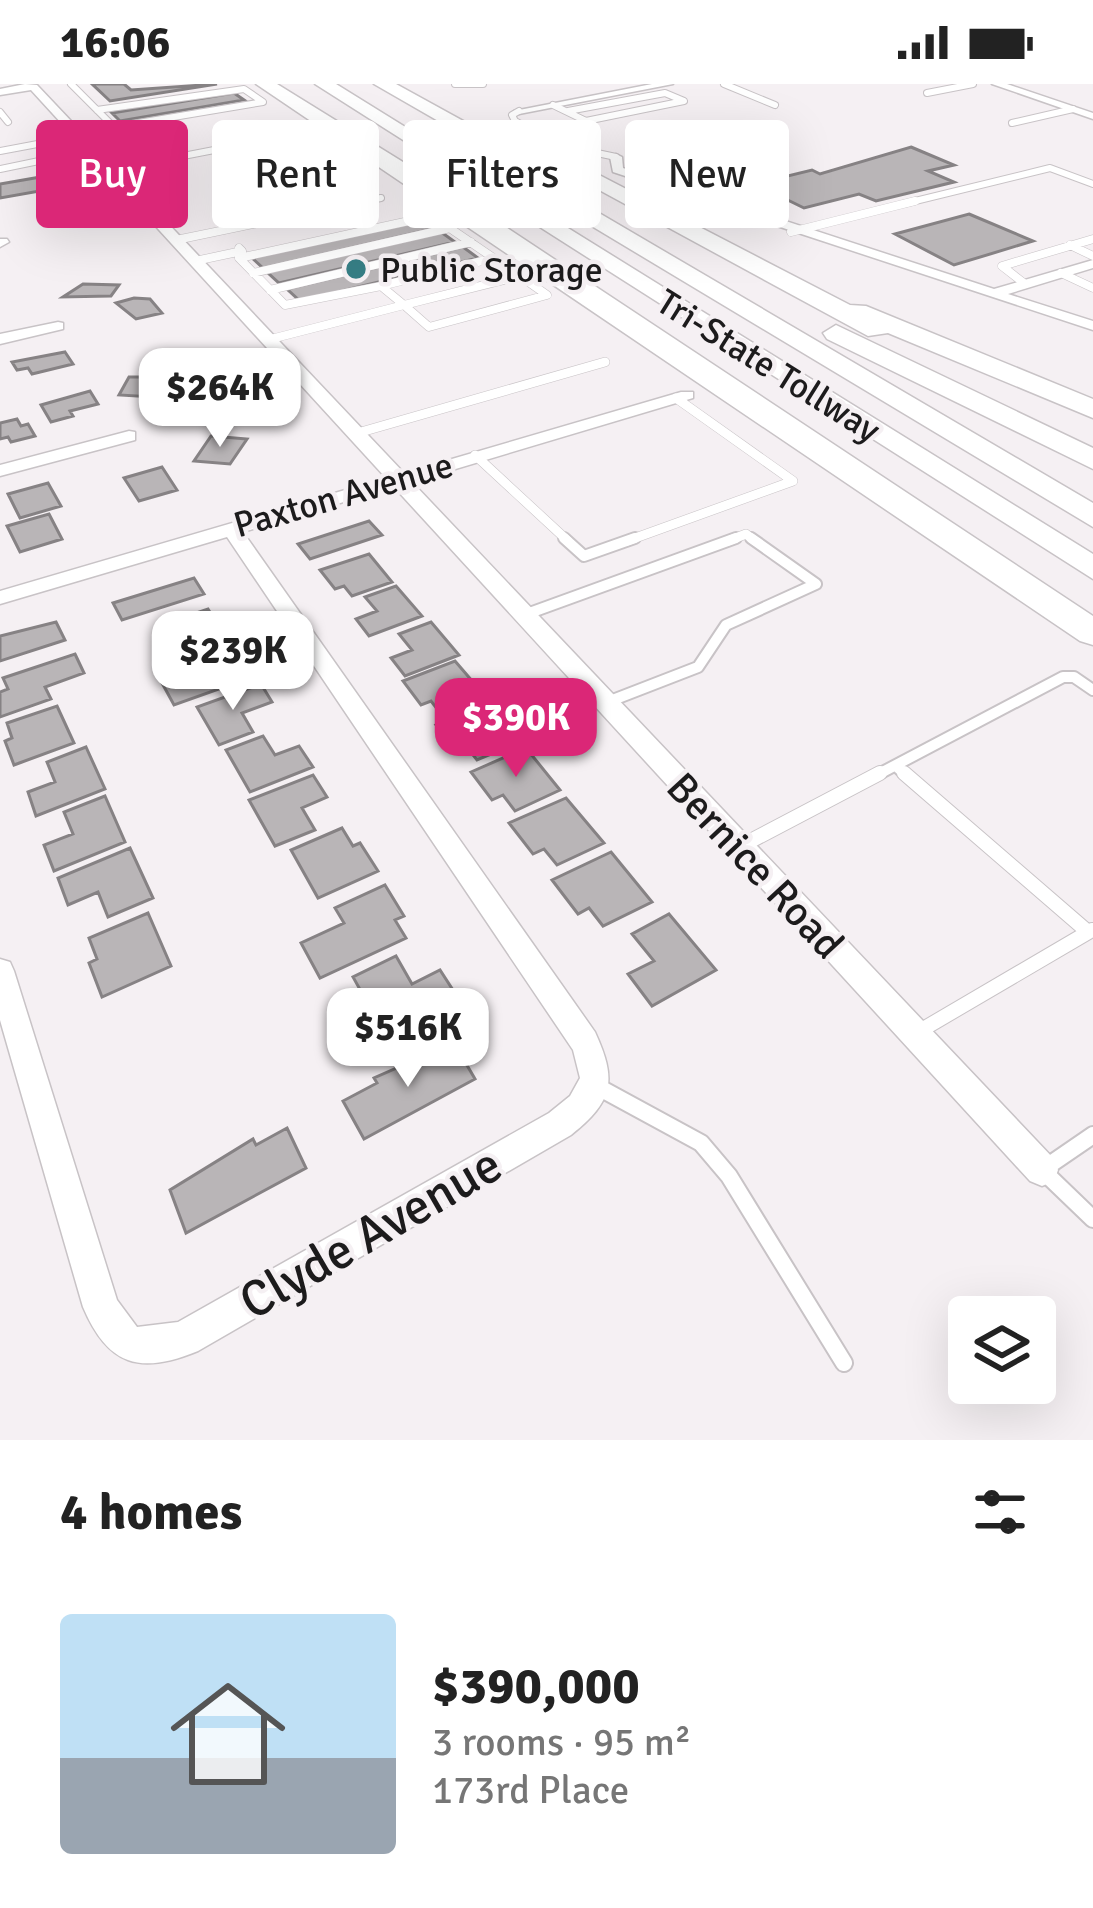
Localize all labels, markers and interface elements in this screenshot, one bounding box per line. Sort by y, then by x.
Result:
text: 16:06 [60,15,170,70]
chip: Buy [36,120,188,228]
chip: Rent [212,120,379,228]
chip: Filters [403,120,601,228]
chip: New [625,120,789,228]
place label: Public Storage [380,248,603,293]
marker: Public Storage [343,256,369,282]
street label: Tri-State Tollway [648,280,888,453]
pin: $264K [136,348,304,450]
text: $264K [166,363,274,411]
street label: Paxton Avenue [229,443,458,548]
pin: $239K [149,611,317,713]
text: $239K [179,626,287,674]
pin: $390K [432,678,600,780]
text: $390K [462,693,570,741]
street label: Bernice Road [656,762,854,970]
pin: $516K [324,988,492,1090]
text: $516K [354,1003,462,1051]
street label: Clyde Avenue [229,1133,513,1334]
map controls [948,1296,1056,1404]
button: layers [948,1296,1056,1404]
icon: filters [967,1479,1033,1545]
text: 4 homes [60,1481,242,1544]
text: $390,000 [432,1655,640,1718]
icon: home [156,1662,300,1806]
text: 3 rooms · 95 m² [432,1718,691,1766]
text: 173rd Place [432,1766,629,1814]

